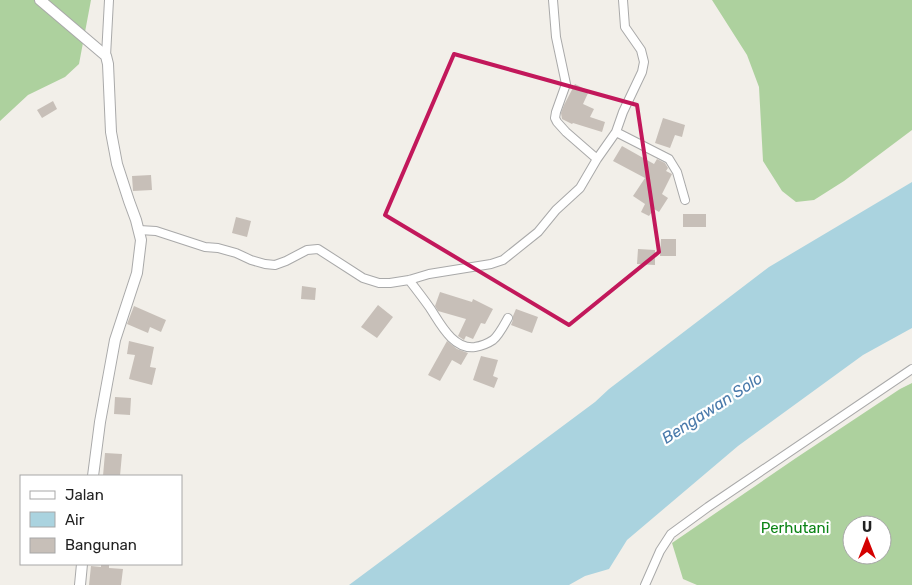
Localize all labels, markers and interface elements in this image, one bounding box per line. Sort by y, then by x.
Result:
water label: Bengawan Solo [658,368,766,448]
legend [20,475,182,565]
text: Jalan [65,486,104,504]
text: Air [65,511,85,529]
north arrow [842,515,892,565]
park label: Perhutani [761,519,829,537]
text: U [862,519,872,536]
text: Bangunan [65,536,137,554]

